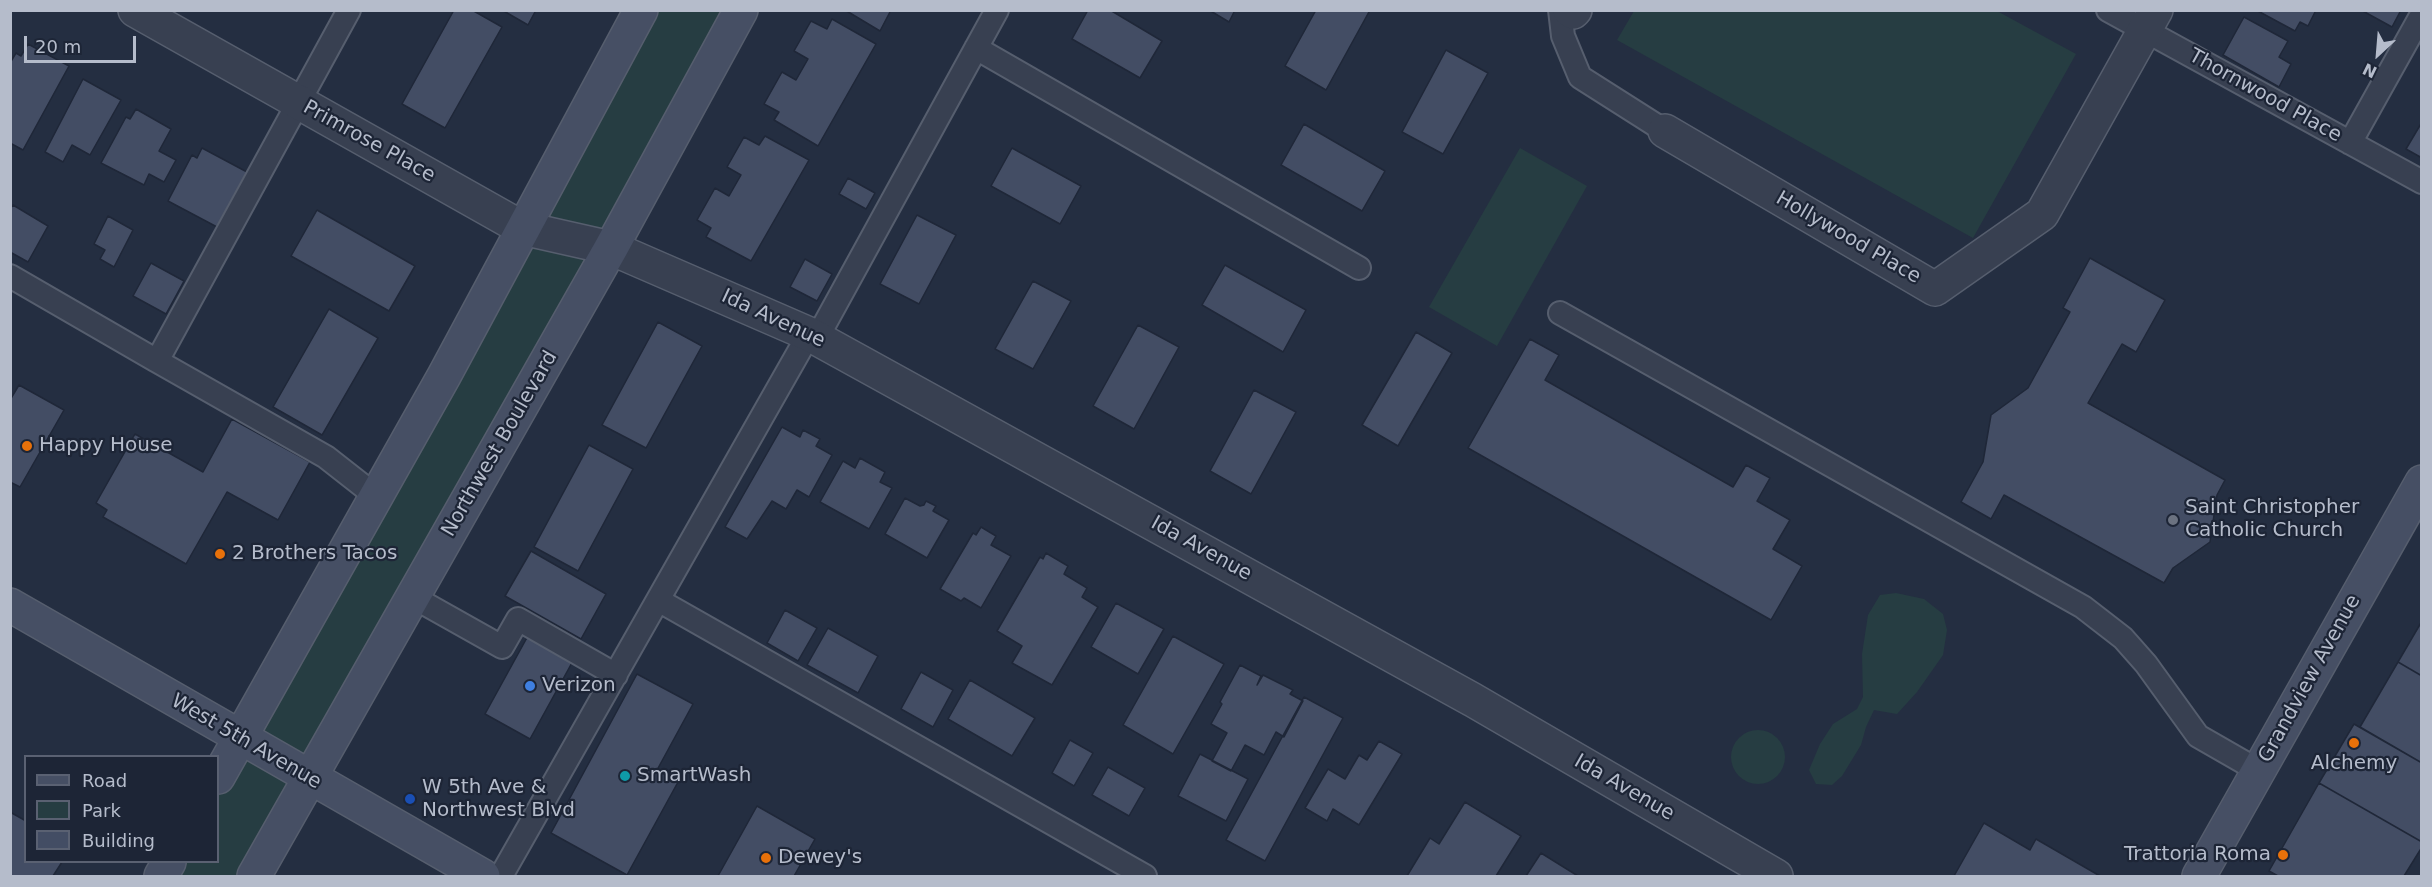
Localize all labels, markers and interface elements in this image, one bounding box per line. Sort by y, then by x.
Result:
scale bar [27,24,140,62]
north arrow [2348,24,2408,84]
text: 20 m [35,36,81,57]
street label: Thornwood Place [2185,44,2345,148]
text: N [2360,59,2380,82]
street label: Primrose Place [299,96,439,188]
street label: Hollywood Place [1771,187,1925,289]
street label: Ida Avenue [717,285,829,353]
street label: Northwest Boulevard [437,347,563,541]
place label: Happy House [39,434,173,458]
marker: Happy House [20,439,34,453]
place label: Saint Christopher Catholic Church [2185,496,2359,543]
street label: Ida Avenue [1146,511,1256,587]
marker: Saint Christopher Catholic Church [2166,513,2180,527]
place label: 2 Brothers Tacos [232,542,397,566]
marker: 2 Brothers Tacos [213,547,227,561]
street label: Grandview Avenue [2254,591,2366,767]
place label: Verizon [542,674,616,698]
marker: Verizon [523,679,537,693]
street label: West 5th Avenue [167,689,325,795]
marker: Alchemy [2347,736,2361,750]
street label: Ida Avenue [1570,750,1678,826]
place label: Alchemy [2311,752,2397,776]
legend [24,755,219,863]
place label: SmartWash [637,764,751,788]
marker: SmartWash [618,769,632,783]
text: Road [82,770,127,791]
place label: W 5th Ave & Northwest Blvd [422,776,575,823]
marker: W 5th Ave & Northwest Blvd [403,792,417,806]
text: Park [82,800,121,821]
text: Building [82,830,155,851]
place label: Trattoria Roma [2124,843,2271,867]
place label: Dewey's [778,846,862,870]
marker: Trattoria Roma [2276,848,2290,862]
marker: Dewey's [759,851,773,865]

